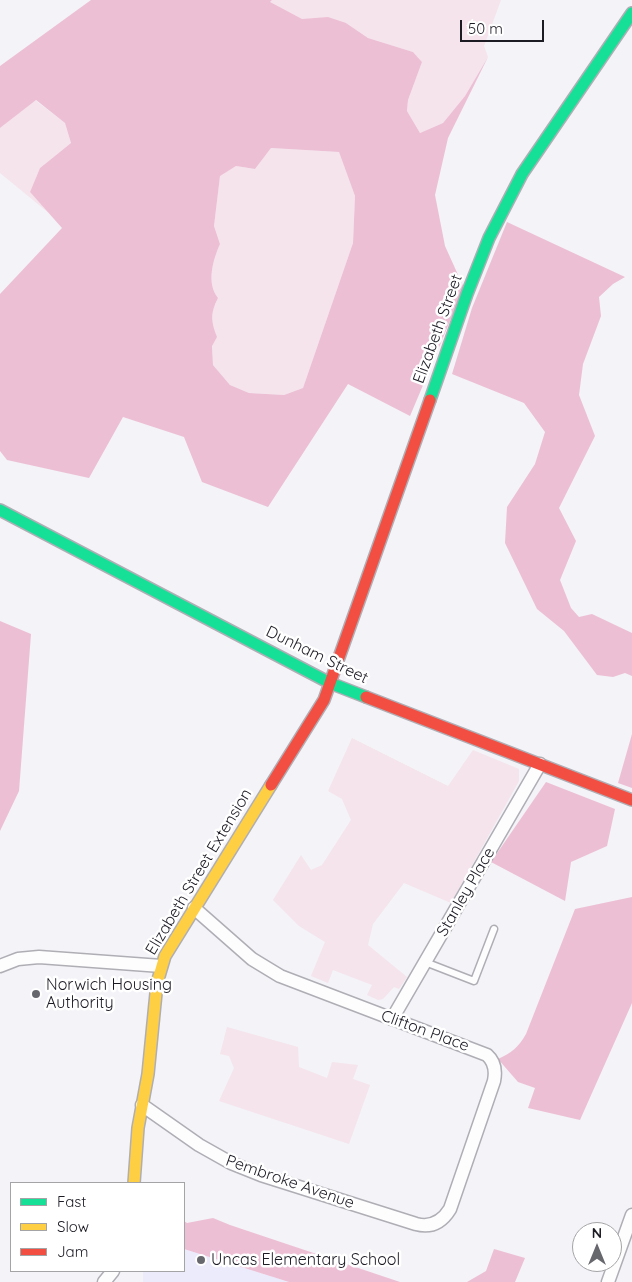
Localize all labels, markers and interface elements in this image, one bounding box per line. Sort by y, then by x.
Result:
scale bar [462,10,546,42]
text: 50 m [468,19,503,38]
street label: Elizabeth Street [409,272,467,386]
street label: Dunham Street [263,622,371,688]
street label: Elizabeth Street Extension [142,785,256,959]
street label: Stanley Place [433,844,499,940]
place label: Norwich Housing Authority [46,975,172,1013]
marker: Norwich Housing Authority [30,988,42,1000]
street label: Clifton Place [378,1006,472,1056]
street label: Pembroke Avenue [223,1151,357,1213]
legend [10,1182,185,1272]
text: Fast [57,1192,86,1211]
text: Slow [57,1217,89,1236]
north arrow [572,1222,622,1272]
text: N [592,1224,602,1242]
text: Jam [57,1242,88,1261]
place label: Uncas Elementary School [211,1250,400,1270]
marker: Uncas Elementary School [195,1254,207,1266]

